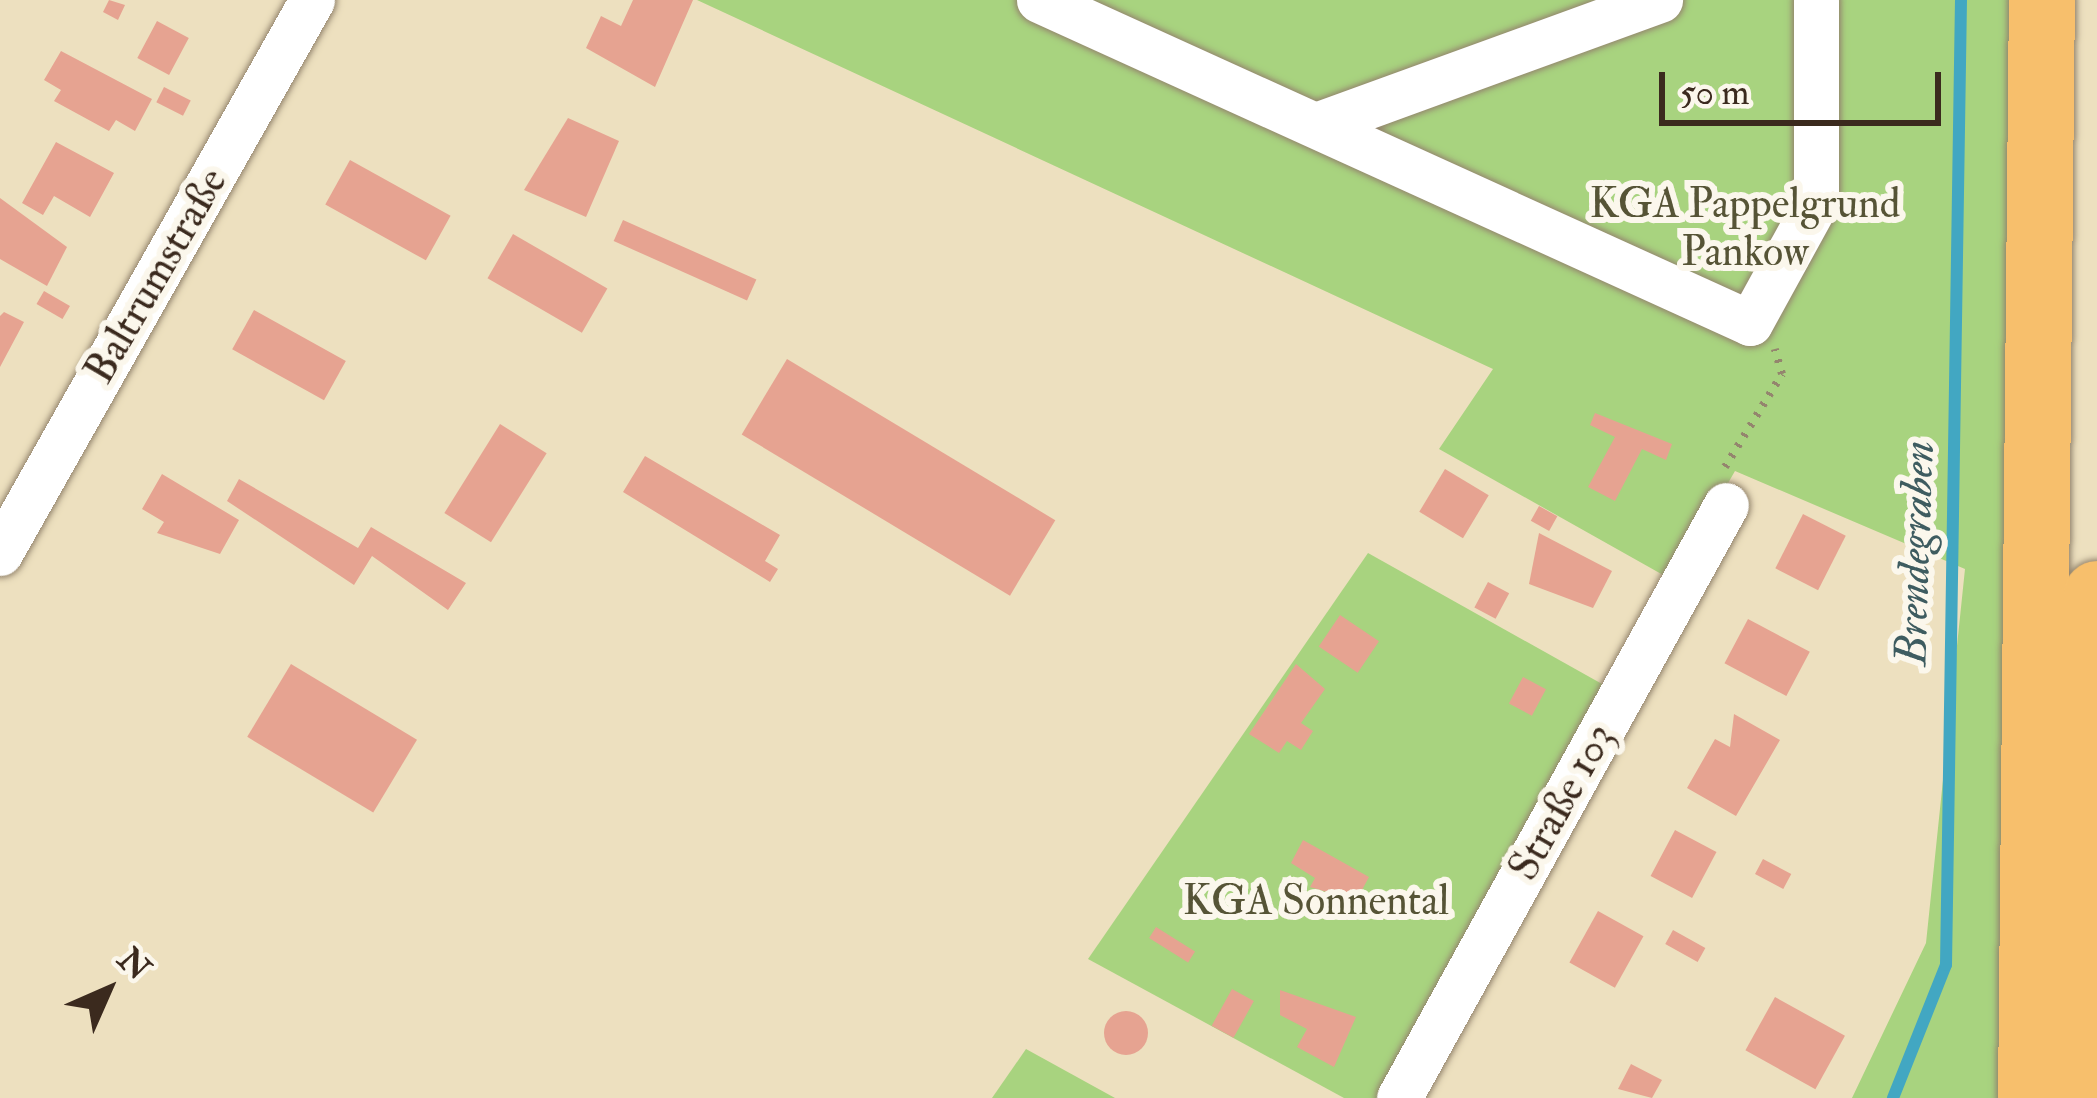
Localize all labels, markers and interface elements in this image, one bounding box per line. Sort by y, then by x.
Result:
scale bar [1665,48,1947,122]
text: 50 m [1680,70,1749,115]
street label: Baltrumstraße [74,159,238,393]
park label: KGA Pappelgrund Pankow [1590,179,1900,278]
water label: Brendegraben [1885,440,1947,666]
street label: Straße 103 [1498,715,1626,889]
park label: KGA Sonnental [1183,876,1449,926]
north arrow [48,930,168,1050]
text: N [109,939,159,989]

